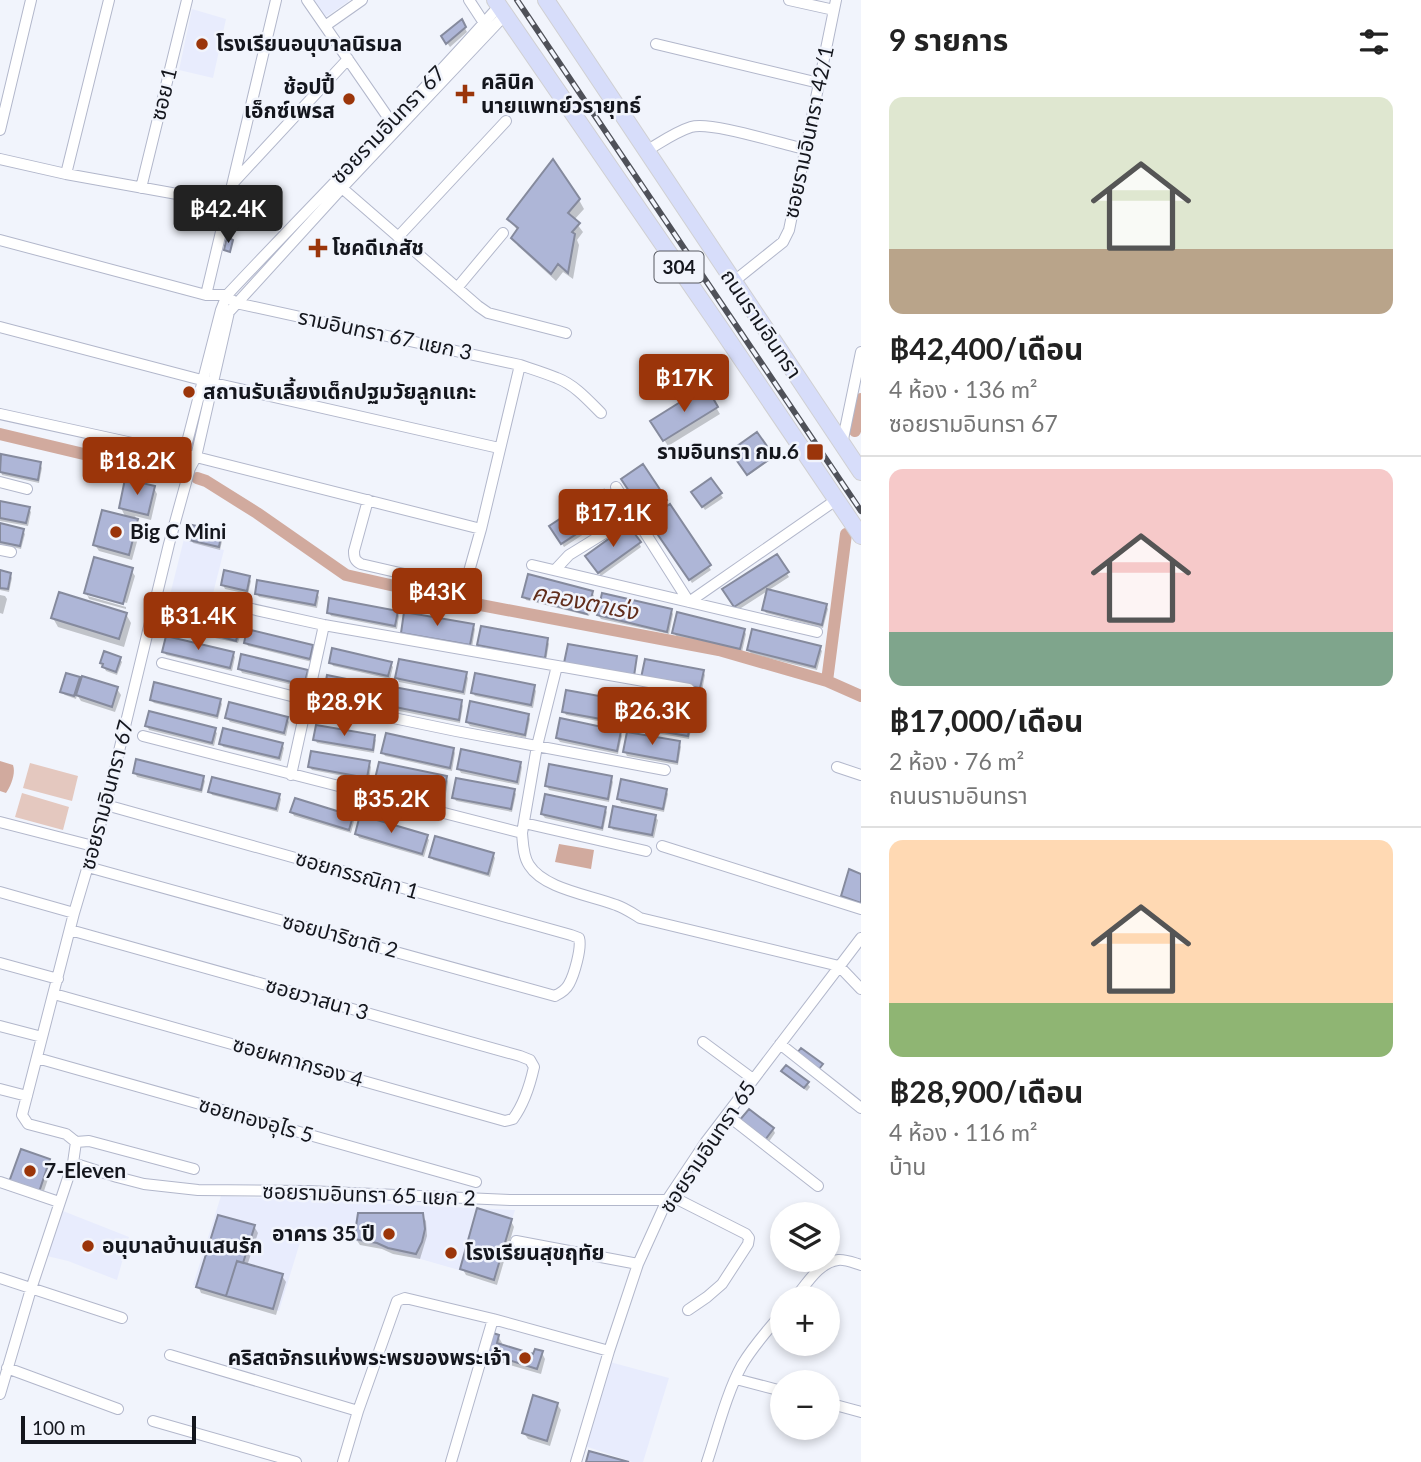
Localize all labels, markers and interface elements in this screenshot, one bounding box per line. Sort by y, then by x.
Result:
text: 9 รายการ [889,21,1008,57]
icon: filters [1355,23,1393,61]
place label: โรงเรียนอนุบาลนิรมล [216,30,402,57]
marker: โรงเรียนอนุบาลนิรมล [194,36,210,52]
street label: ซอยรามอินทรา 42/1 [777,43,838,220]
street label: ซอยรามอินทรา 67 [324,60,449,188]
street label: ซอย 1 [144,65,181,123]
place label: คลินิค นายแพทย์วรายุทธ์ [481,68,641,119]
place label: ช้อปปี้ เอ็กซ์เพรส [244,72,335,122]
marker: คลินิค นายแพทย์วรายุทธ์ [455,84,475,104]
marker: ช้อปปี้ เอ็กซ์เพรส [341,91,357,107]
icon: home [1078,143,1204,269]
pin: ฿42.4K [171,186,285,245]
text: ฿42.4K [190,194,266,222]
place label: โชคดีเภสัช [332,234,424,259]
marker: โชคดีเภสัช [310,240,326,256]
road number: 304 [654,252,704,282]
street label: ถนนรามอินทรา [716,264,808,383]
street label: รามอินทรา 67 แยก 3 [296,303,475,364]
text: ฿42,400/เดือน [889,330,1083,366]
pin: ฿17K [643,354,725,414]
text: ฿17K [655,363,713,391]
text: 4 ห้อง · 136 m² [889,375,1038,403]
place label: สถานรับเลี้ยงเด็กปฐมวัยลูกแกะ [203,377,476,405]
marker: สถานรับเลี้ยงเด็กปฐมวัยลูกแกะ [181,384,197,400]
text: ซอยรามอินทรา 67 [889,409,1058,437]
pin: ฿18.2K [80,438,194,497]
place label: รามอินทรา กม.6 [657,438,799,463]
marker: รามอินทรา กม.6 [805,442,825,462]
text: ฿18.2K [99,446,175,474]
pin: ฿17.1K [556,490,670,549]
text: ฿17.1K [575,498,651,526]
icon: home [1078,515,1204,641]
place label: Big C Mini [130,518,226,543]
marker: Big C Mini [108,524,124,540]
pin: ฿43K [396,568,478,628]
text: ฿43K [408,577,466,605]
water label: คลองตาเร่ง [530,577,642,625]
pin: ฿31.4K [141,592,255,652]
text: ฿31.4K [160,601,236,629]
pin: ฿28.9K [287,678,401,738]
text: ฿28.9K [306,687,382,715]
pin: ฿26.3K [595,688,709,747]
text: ฿26.3K [614,696,690,724]
text: ฿17,000/เดือน [889,702,1083,738]
street label: ซอยรามอินทรา 67 [74,717,138,872]
text: 2 ห้อง · 76 m² [889,747,1024,775]
pin: ฿35.2K [334,776,448,835]
text: ถนนรามอินทรา [889,781,1028,809]
text: ฿35.2K [353,784,429,812]
street label: ซอยกรรณิกา 1 [293,844,422,903]
icon: home [1078,886,1204,1012]
street label: ซอยปาริชาติ 2 [280,907,401,962]
street label: ซอยวาสนา 3 [263,971,372,1024]
street label: ซอยผกากรอง 4 [230,1030,367,1091]
text: ฿28,900/เดือน [889,1073,1083,1109]
street label: ซอยรามอินทรา 65 [653,1075,760,1217]
street label: ซอยทองอุไร 5 [196,1090,317,1149]
text: 4 ห้อง · 116 m² [889,1118,1038,1146]
text: บ้าน [889,1152,926,1180]
place label: 7-Eleven [44,1157,126,1182]
marker: 7-Eleven [22,1163,38,1179]
street label: ซอยรามอินทรา 65 แยก 2 [262,1177,476,1210]
map controls [770,1202,840,1440]
button: layers [770,1202,840,1272]
place label: อาคาร 35 ปี [272,1220,375,1245]
marker: อาคาร 35 ปี [381,1226,397,1242]
place label: อนุบาลบ้านแสนรัก [102,1232,263,1259]
marker: อนุบาลบ้านแสนรัก [80,1238,96,1254]
place label: โรงเรียนสุขฤทัย [465,1239,604,1266]
marker: โรงเรียนสุขฤทัย [443,1245,459,1261]
button: + [770,1286,840,1356]
place label: คริสตจักรแห่งพระพรของพระเจ้า [228,1344,511,1369]
marker: คริสตจักรแห่งพระพรของพระเจ้า [517,1350,533,1366]
button: − [770,1370,840,1440]
scale bar [21,1413,196,1445]
text: 100 m [32,1416,86,1439]

